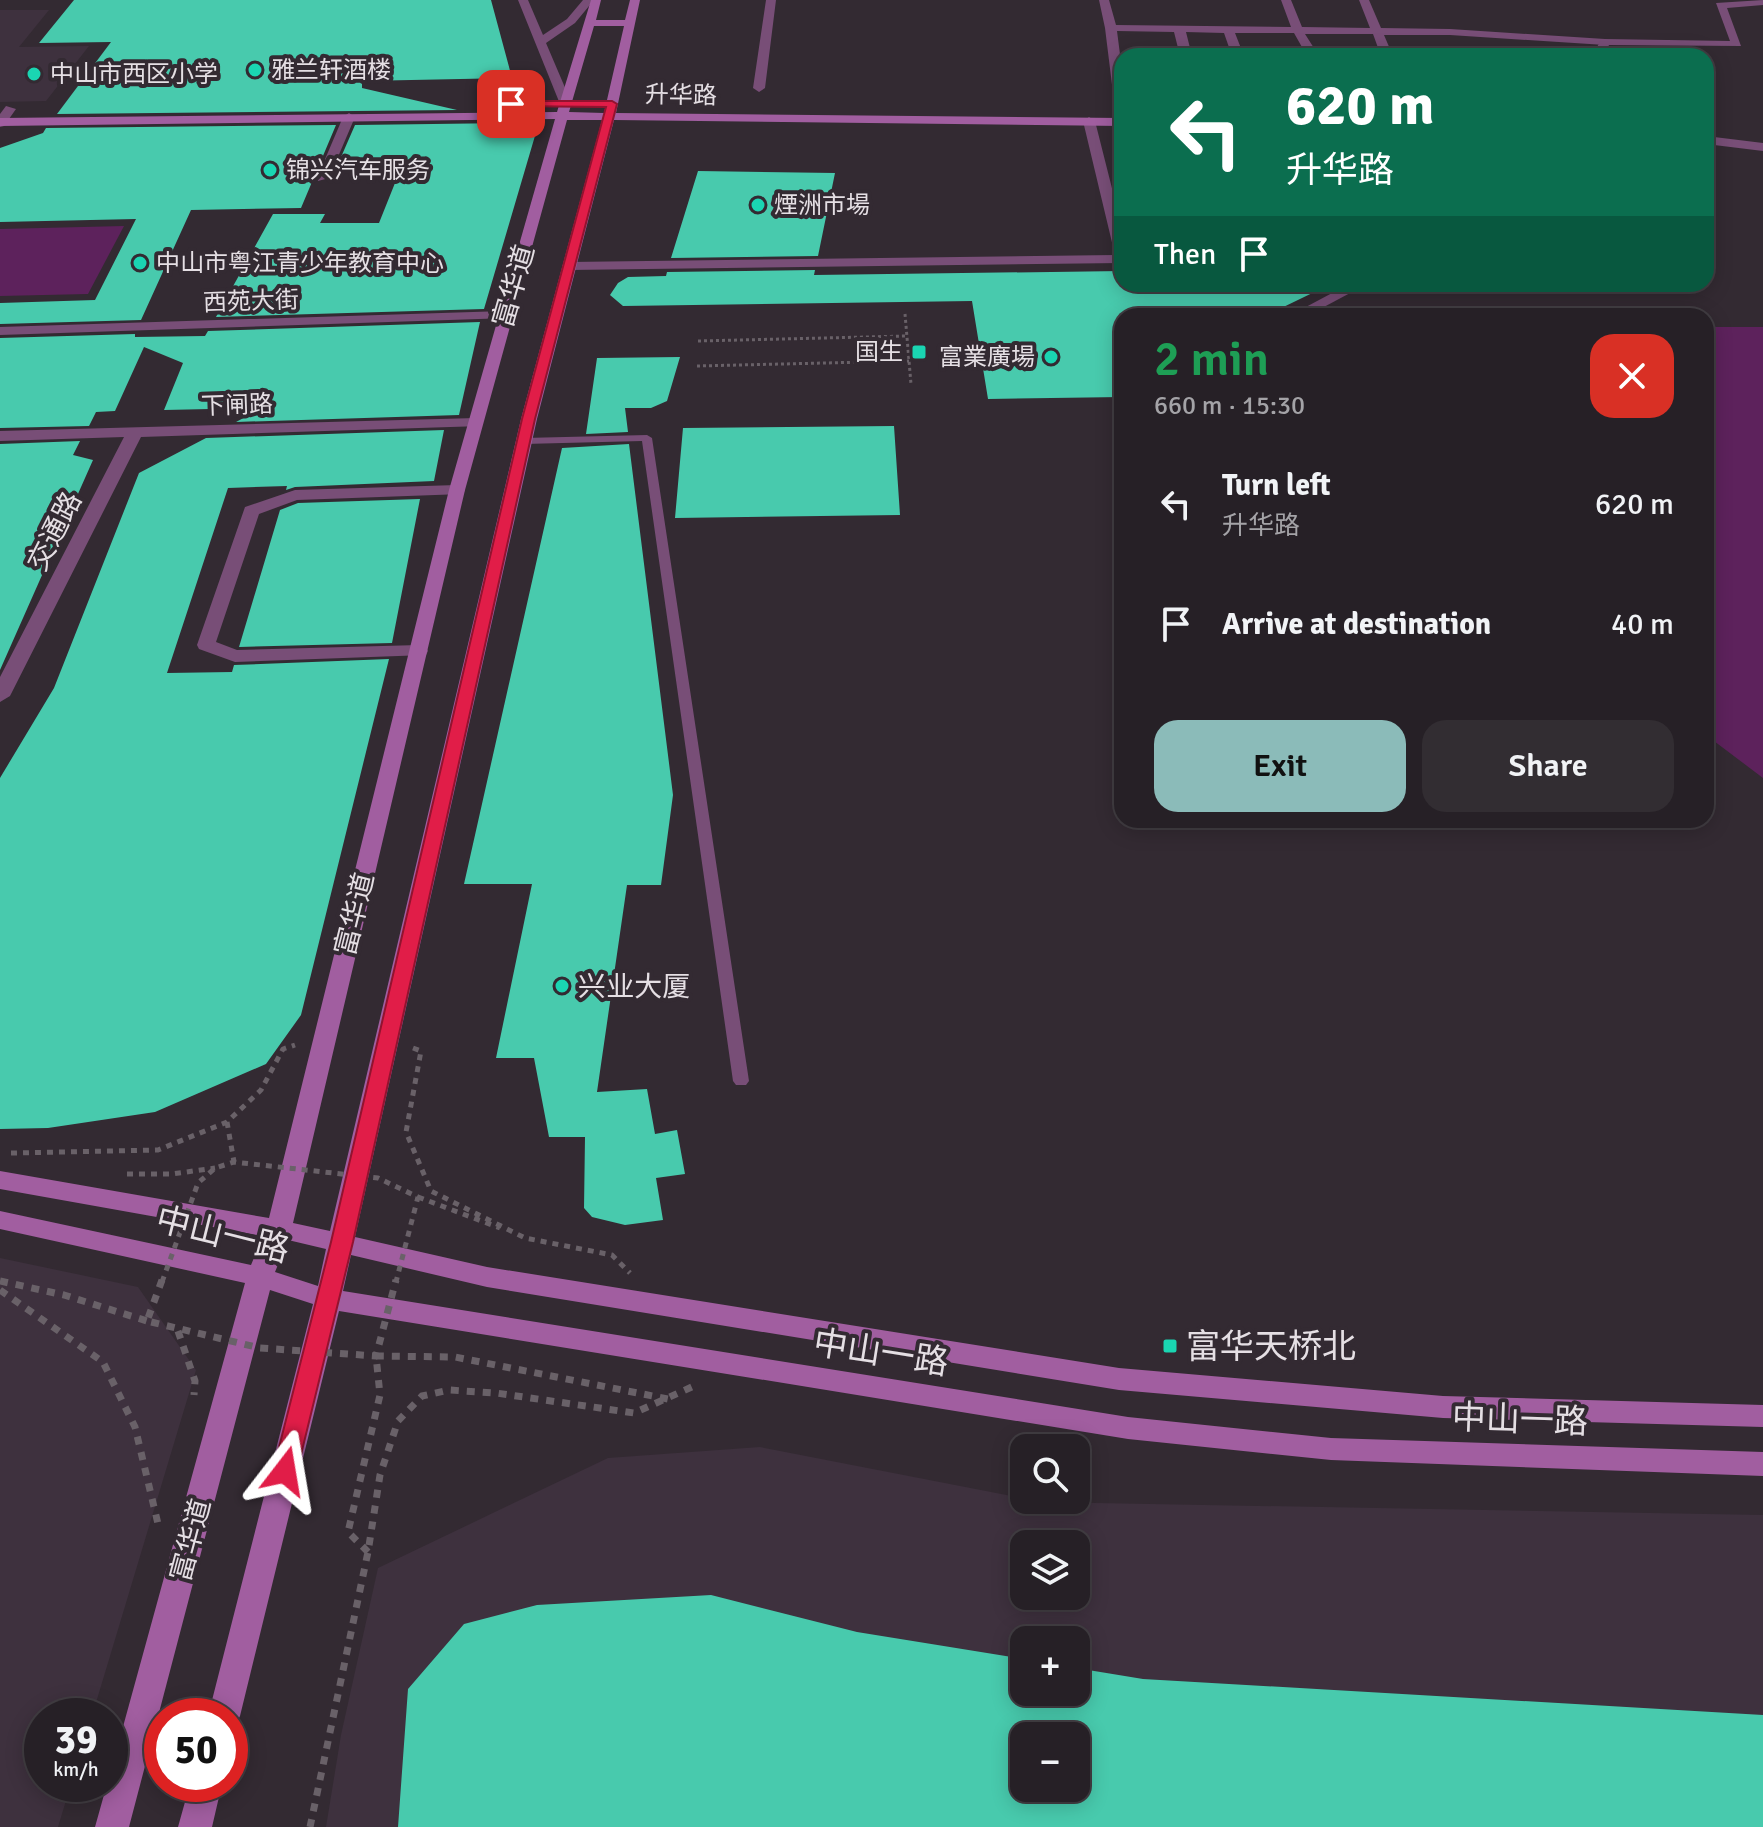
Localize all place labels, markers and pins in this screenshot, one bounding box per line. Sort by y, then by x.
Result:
place label: 雅兰轩酒楼 [271,55,391,85]
place label: 中山市西区小学 [50,59,218,89]
marker: 雅兰轩酒楼 [246,61,264,79]
marker: 中山市西区小学 [25,65,43,83]
pin [477,70,545,138]
place label: 锦兴汽车服务 [286,155,430,185]
marker: 锦兴汽车服务 [261,161,279,179]
place label: 煙洲市場 [774,190,870,220]
marker: 煙洲市場 [749,196,767,214]
place label: 中山市粤江青少年教育中心 [156,248,444,278]
marker: 中山市粤江青少年教育中心 [131,254,149,272]
place label: 国生 [855,337,903,367]
place label: 富業廣場 [939,342,1035,372]
marker: 国生 [910,343,928,361]
marker: 富業廣場 [1042,348,1060,366]
place label: 兴业大厦 [578,970,690,1004]
marker: 兴业大厦 [553,977,571,995]
place label: 富华天桥北 [1186,1326,1356,1368]
marker: 富华天桥北 [1161,1337,1179,1355]

